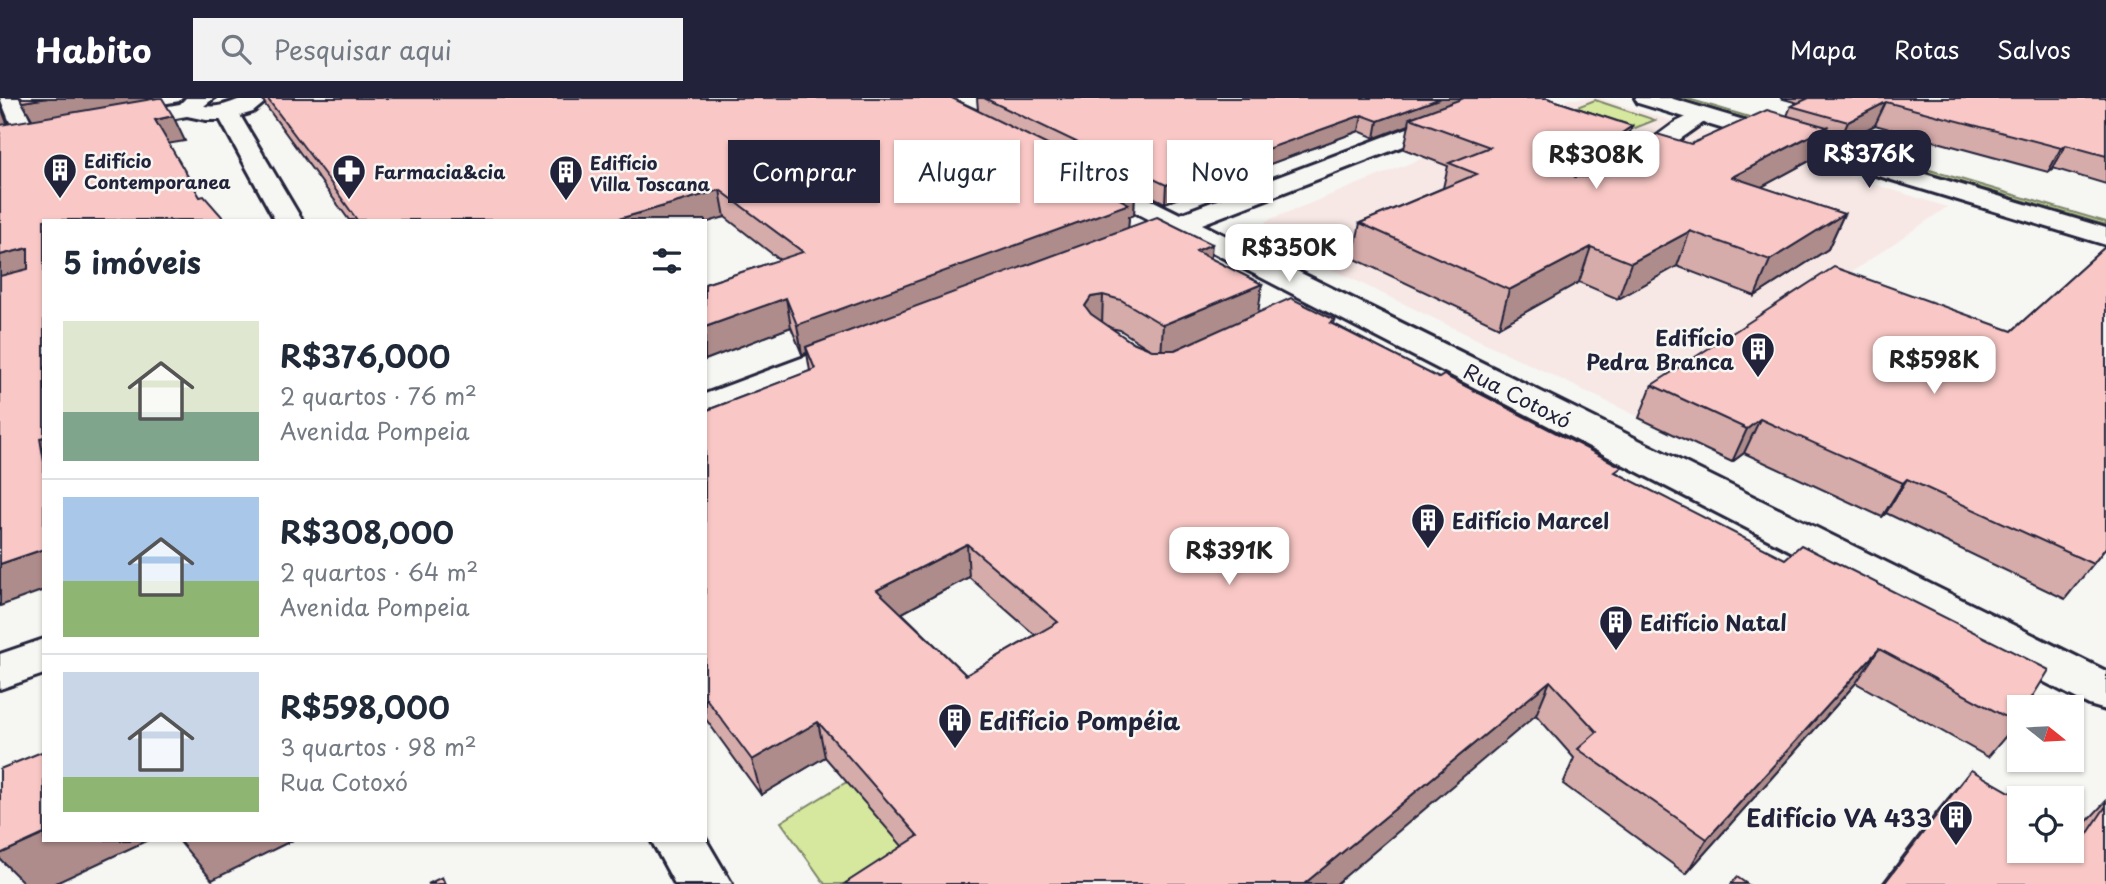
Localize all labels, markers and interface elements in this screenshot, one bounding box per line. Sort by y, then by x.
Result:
search box [193,18,683,81]
text: Habito [35,24,151,74]
icon: search [217,30,255,68]
text: Pesquisar aqui [273,30,452,69]
text: Mapa [1790,31,1856,67]
text: Rotas [1894,31,1959,67]
text: Salvos [1997,31,2071,67]
pin: R$376K [1812,130,1926,190]
pin: R$308K [1539,132,1653,191]
text: R$376K [1823,135,1915,170]
text: R$308K [1548,136,1644,171]
chip: Comprar [728,140,880,203]
chip: Alugar [894,140,1020,203]
chip: Filtros [1034,140,1153,203]
chip: Novo [1167,140,1273,203]
place label: Edifício Contemporanea [84,147,231,195]
place label: Edifício Villa Toscana [590,149,711,197]
building icon: Edifício Contemporanea [41,151,79,200]
pharmacy icon: Farmacia&cia [330,152,368,201]
building icon: Edifício Villa Toscana [547,153,585,202]
place label: Farmacia&cia [374,158,506,185]
pin: R$350K [1232,225,1346,284]
text: R$350K [1241,229,1337,264]
text: 5 imóveis [63,239,201,284]
icon: filters [648,242,686,280]
place label: Edifício Pedra Branca [1586,321,1734,377]
building icon: Edifício Pedra Branca [1739,330,1777,379]
text: R$376,000 [280,333,450,378]
pin: R$598K [1877,336,1991,396]
text: R$598K [1889,341,1979,376]
icon: home [119,349,203,433]
street label: Rua Cotoxó [1459,354,1577,436]
text: 2 quartos · 76 m² [280,378,477,413]
text: Avenida Pompeia [280,413,470,448]
building icon: Edifício Marcel [1409,501,1447,550]
place label: Edifício Marcel [1452,504,1609,536]
text: R$308,000 [280,509,454,554]
icon: home [119,525,203,609]
pin: R$391K [1172,528,1286,587]
text: R$391K [1185,532,1273,567]
text: 2 quartos · 64 m² [280,554,478,589]
text: Avenida Pompeia [280,589,470,624]
building icon: Edifício Natal [1597,603,1635,652]
place label: Edifício Natal [1640,606,1787,638]
text: R$598,000 [280,684,450,729]
north arrow [2007,695,2084,772]
map controls [2007,695,2084,863]
icon: home [119,700,203,784]
building icon: Edifício Pompéia [936,701,974,750]
place label: Edifício Pompéia [979,702,1180,738]
text: 3 quartos · 98 m² [280,729,477,764]
text: Rua Cotoxó [280,764,408,799]
button: locate [2007,786,2084,863]
building icon: Edifício VA 433 [1937,798,1975,847]
place label: Edifício VA 433 [1746,799,1932,835]

